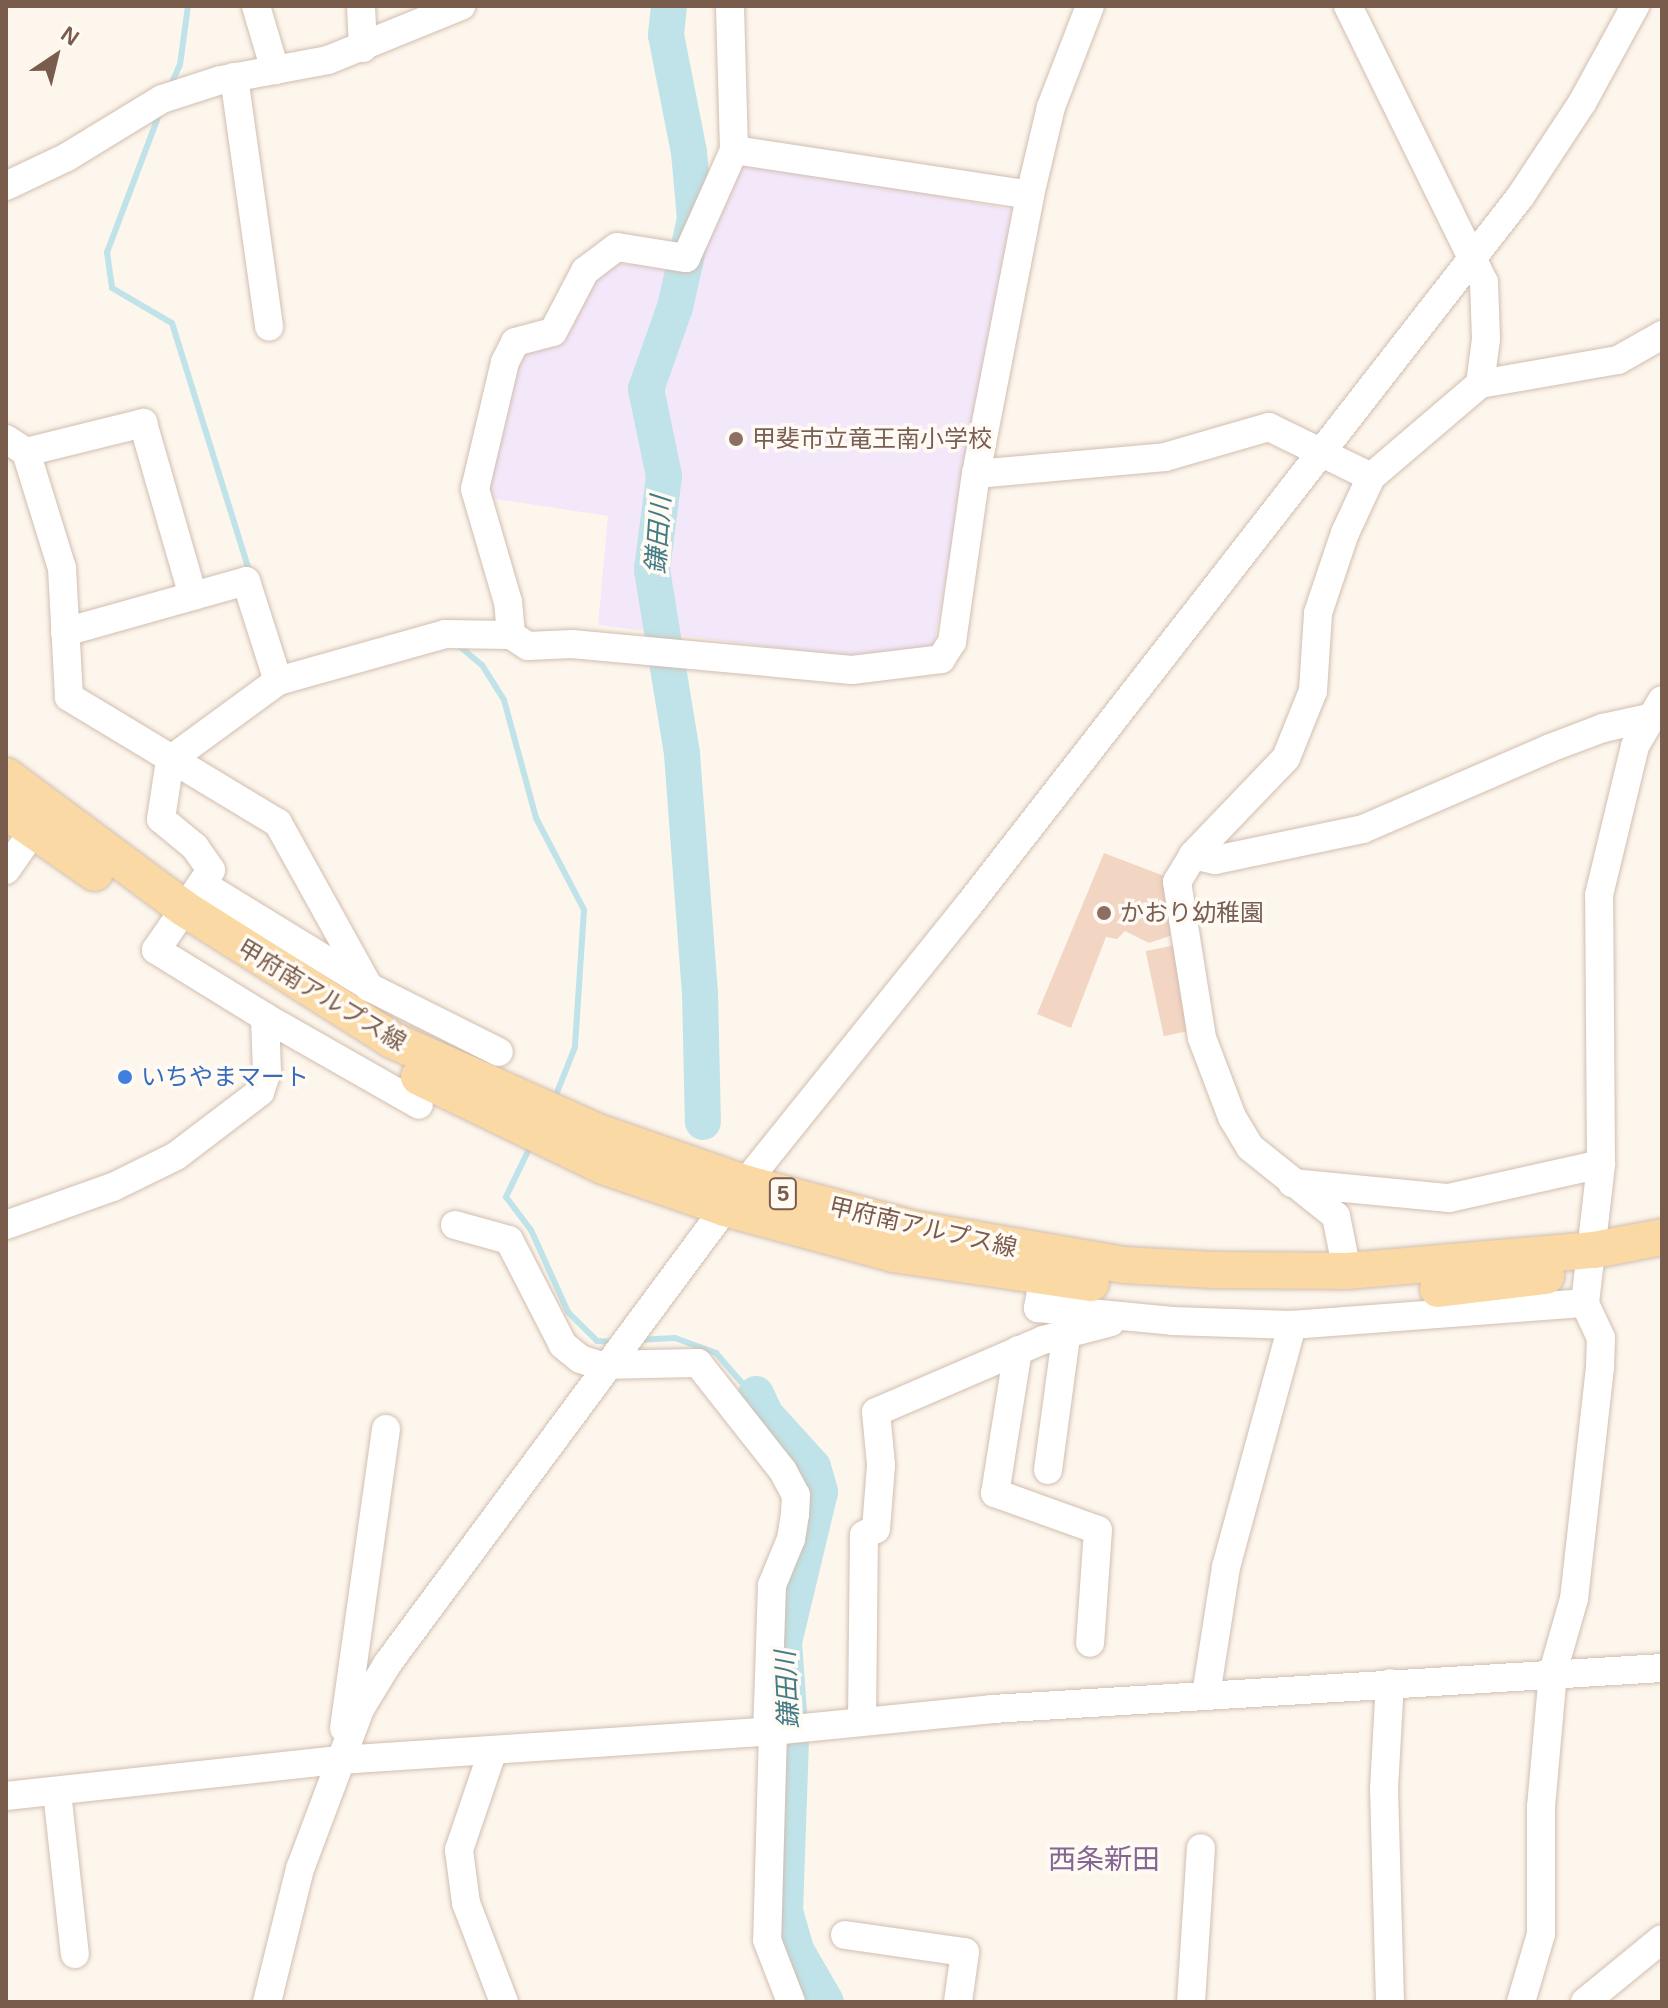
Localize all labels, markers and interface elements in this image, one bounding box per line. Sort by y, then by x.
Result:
north arrow [16,16,96,96]
text: N [56,21,84,51]
place label: 甲斐市立竜王南小学校 [752,425,992,453]
marker: 甲斐市立竜王南小学校 [727,430,745,448]
water label: 鎌田川 [641,495,677,575]
place label: かおり幼稚園 [1120,899,1264,927]
marker: かおり幼稚園 [1095,904,1113,922]
street label: 甲府南アルプス線 [232,933,412,1057]
place label: いちやまマート [141,1063,309,1091]
marker: いちやまマート [116,1068,134,1086]
road number: 5 [767,1176,799,1212]
street label: 甲府南アルプス線 [826,1191,1020,1263]
water label: 鎌田川 [770,1650,806,1730]
district label: 西条新田 [1048,1843,1160,1877]

